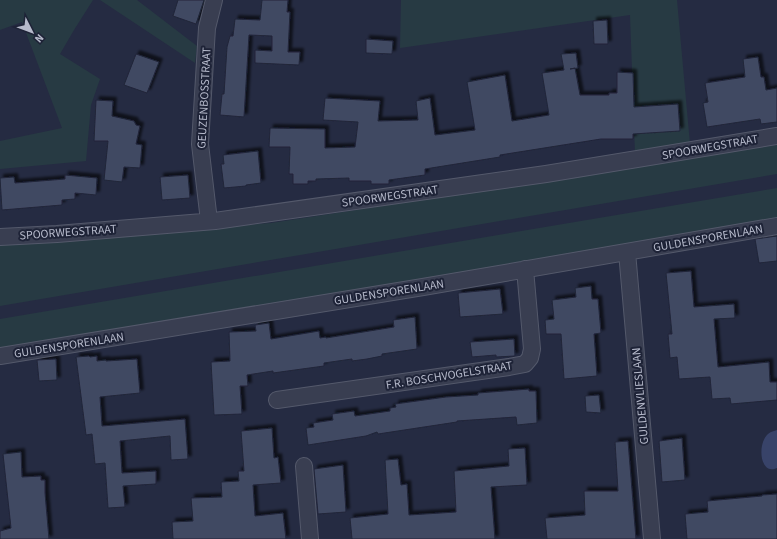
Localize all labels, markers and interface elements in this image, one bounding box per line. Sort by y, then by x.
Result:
north arrow [12,12,52,52]
text: N [31,31,47,46]
street label: GEUZENBOSSTRAAT [193,46,216,149]
street label: SPOORWEGSTRAAT [661,131,760,164]
street label: SPOORWEGSTRAAT [341,181,440,212]
street label: GULDENSPORENLAAN [652,220,764,257]
street label: SPOORWEGSTRAAT [19,221,118,244]
street label: GULDENSPORENLAAN [333,275,445,310]
street label: GULDENSPORENLAAN [13,328,125,363]
street label: GULDENVLIESLAAN [628,347,653,445]
street label: F.R. BOSCHVOGELSTRAAT [385,357,514,394]

